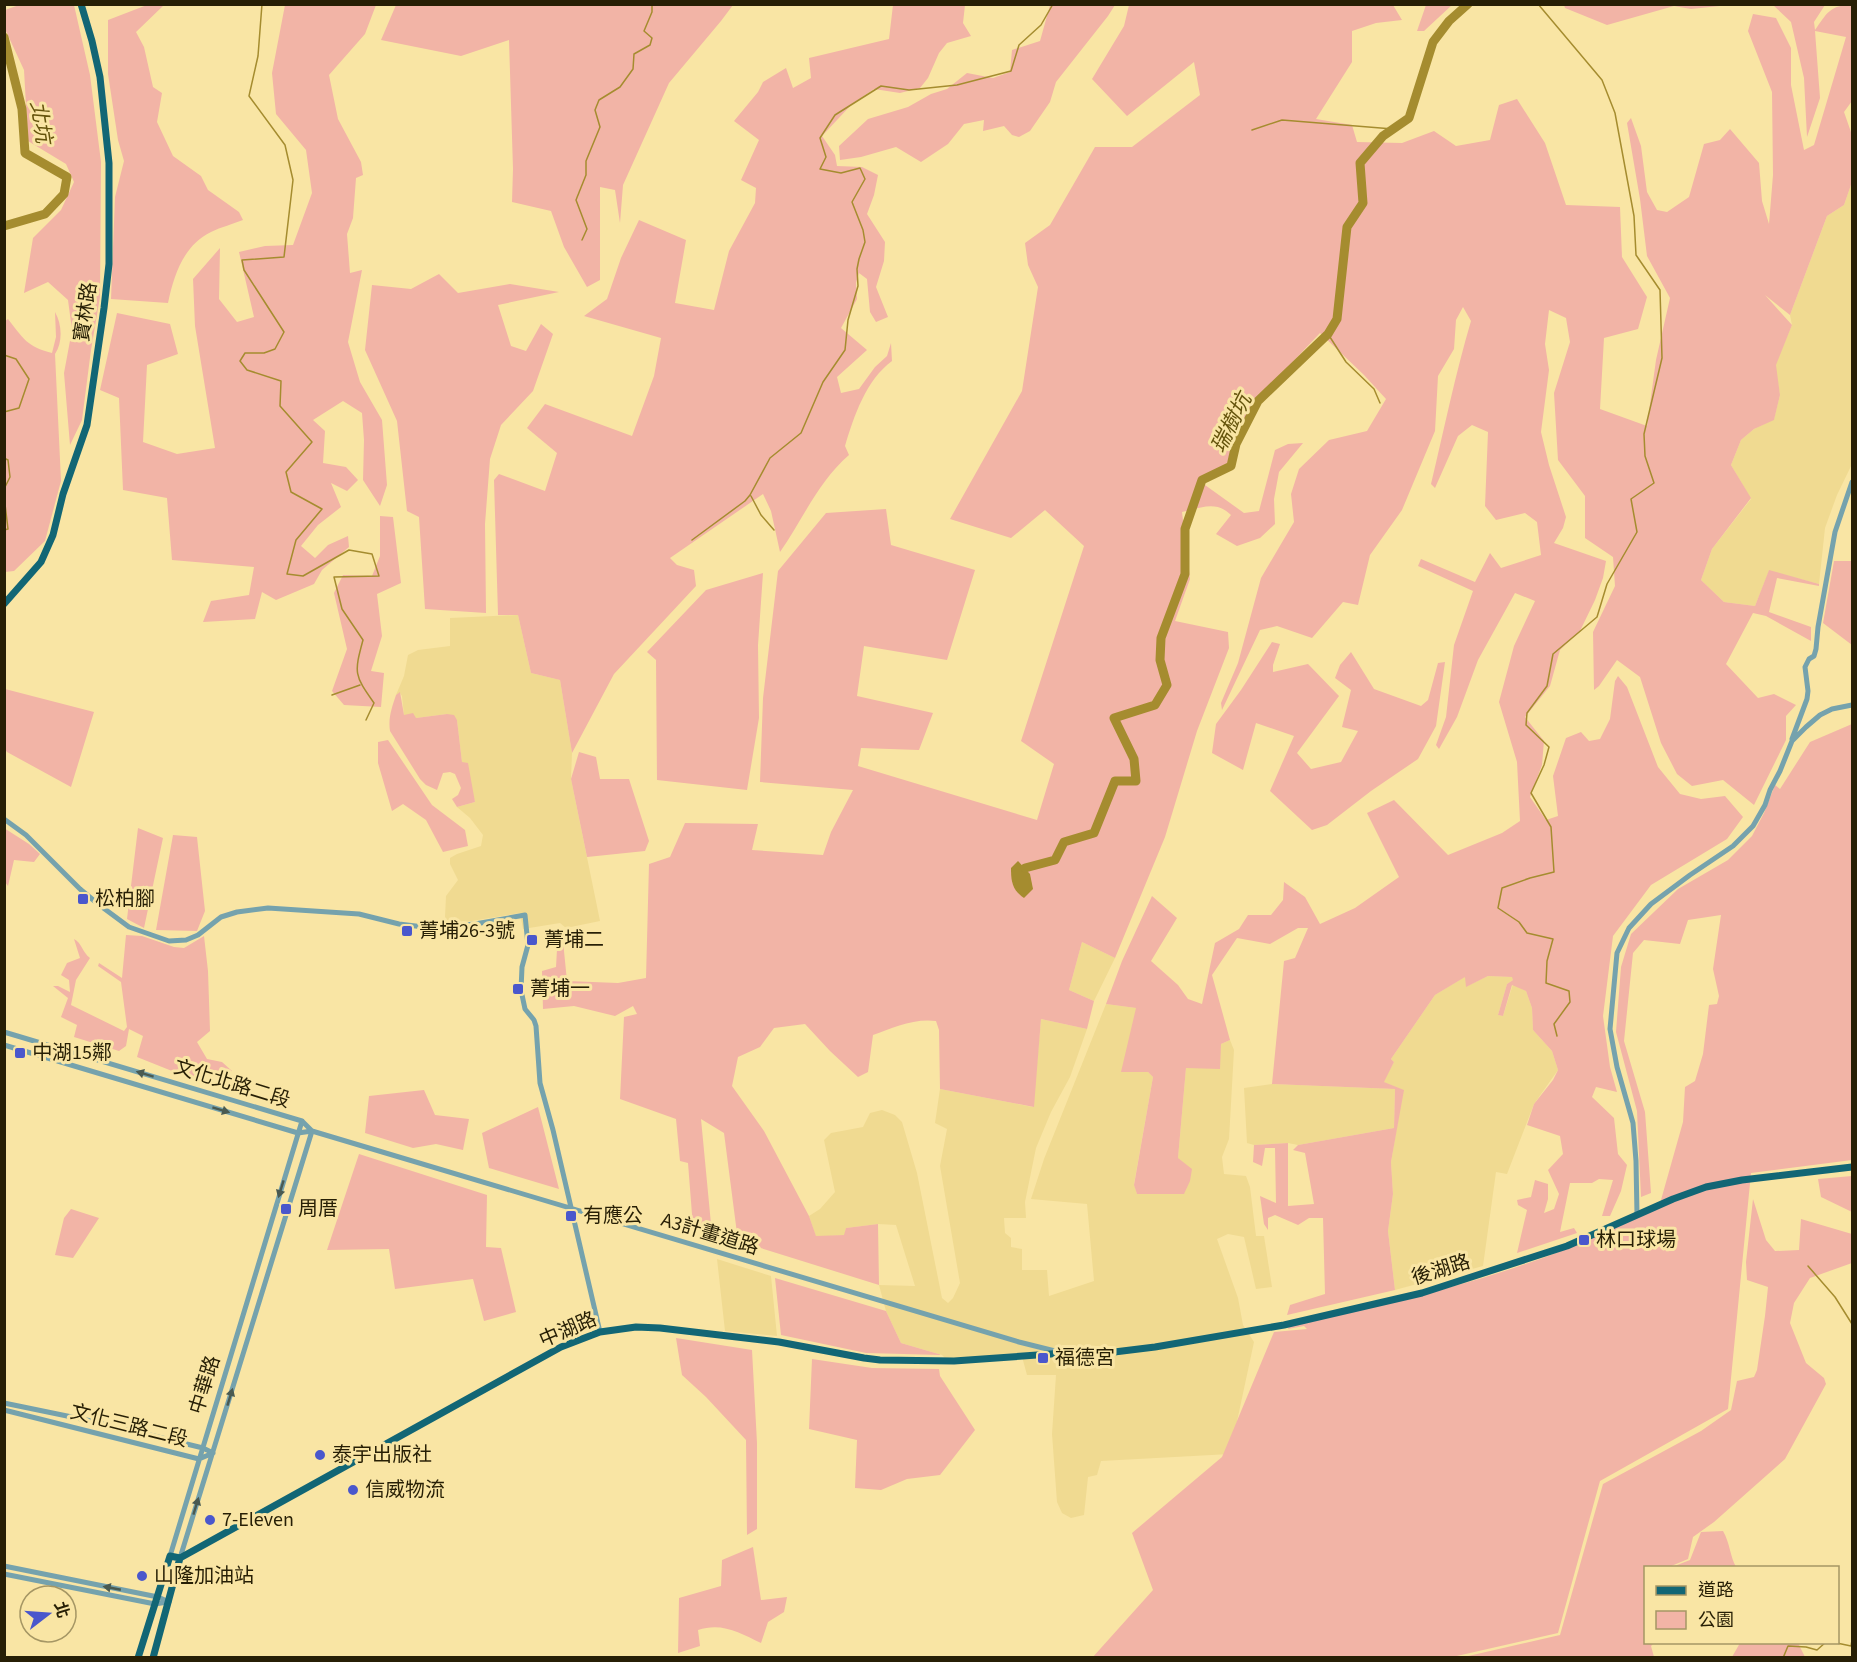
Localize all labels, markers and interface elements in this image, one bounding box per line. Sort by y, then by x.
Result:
water label: 北坑 [23,99,60,148]
street label: 寶林路 [68,280,104,344]
water label: 瑞樹坑 [1203,385,1260,458]
place label: 松柏腳 [95,885,155,913]
marker: 松柏腳 [76,892,90,906]
place label: 菁埔26-3號 [419,917,515,945]
marker: 菁埔26-3號 [400,924,414,938]
place label: 菁埔二 [544,926,604,954]
marker: 菁埔二 [525,933,539,947]
place label: 菁埔一 [530,975,590,1003]
marker: 菁埔一 [511,982,525,996]
place label: 中湖15鄰 [32,1039,112,1067]
marker: 中湖15鄰 [13,1046,27,1060]
street label: 文化北路二段 [171,1053,293,1115]
one-way arrow [136,1069,154,1078]
one-way arrow [213,1106,231,1115]
one-way arrow [276,1180,285,1198]
place label: 周厝 [298,1195,338,1223]
marker: 周厝 [279,1202,293,1216]
place label: 有應公 [583,1202,643,1230]
street label: A3計畫道路 [658,1206,762,1262]
marker: 有應公 [564,1209,578,1223]
place label: 林口球場 [1596,1226,1676,1254]
marker: 林口球場 [1577,1233,1591,1247]
street label: 後湖路 [1408,1248,1474,1292]
street label: 中湖路 [535,1305,601,1355]
place label: 福德宮 [1055,1344,1115,1372]
marker: 福德宮 [1036,1351,1050,1365]
street label: 中華路 [183,1352,227,1418]
one-way arrow [226,1388,235,1406]
street label: 文化三路二段 [67,1398,191,1454]
place label: 泰宇出版社 [332,1441,432,1469]
marker: 泰宇出版社 [313,1448,327,1462]
place label: 信威物流 [365,1476,445,1504]
marker: 信威物流 [346,1483,360,1497]
one-way arrow [192,1496,202,1514]
place label: 7-Eleven [222,1506,294,1534]
marker: 7-Eleven [203,1513,217,1527]
place label: 山隆加油站 [154,1562,254,1590]
legend [1644,1566,1839,1644]
marker: 山隆加油站 [135,1569,149,1583]
text: 道路 [1698,1578,1734,1603]
one-way arrow [103,1583,122,1592]
north arrow [18,1584,78,1644]
text: 北 [49,1599,74,1621]
text: 公園 [1698,1608,1734,1633]

